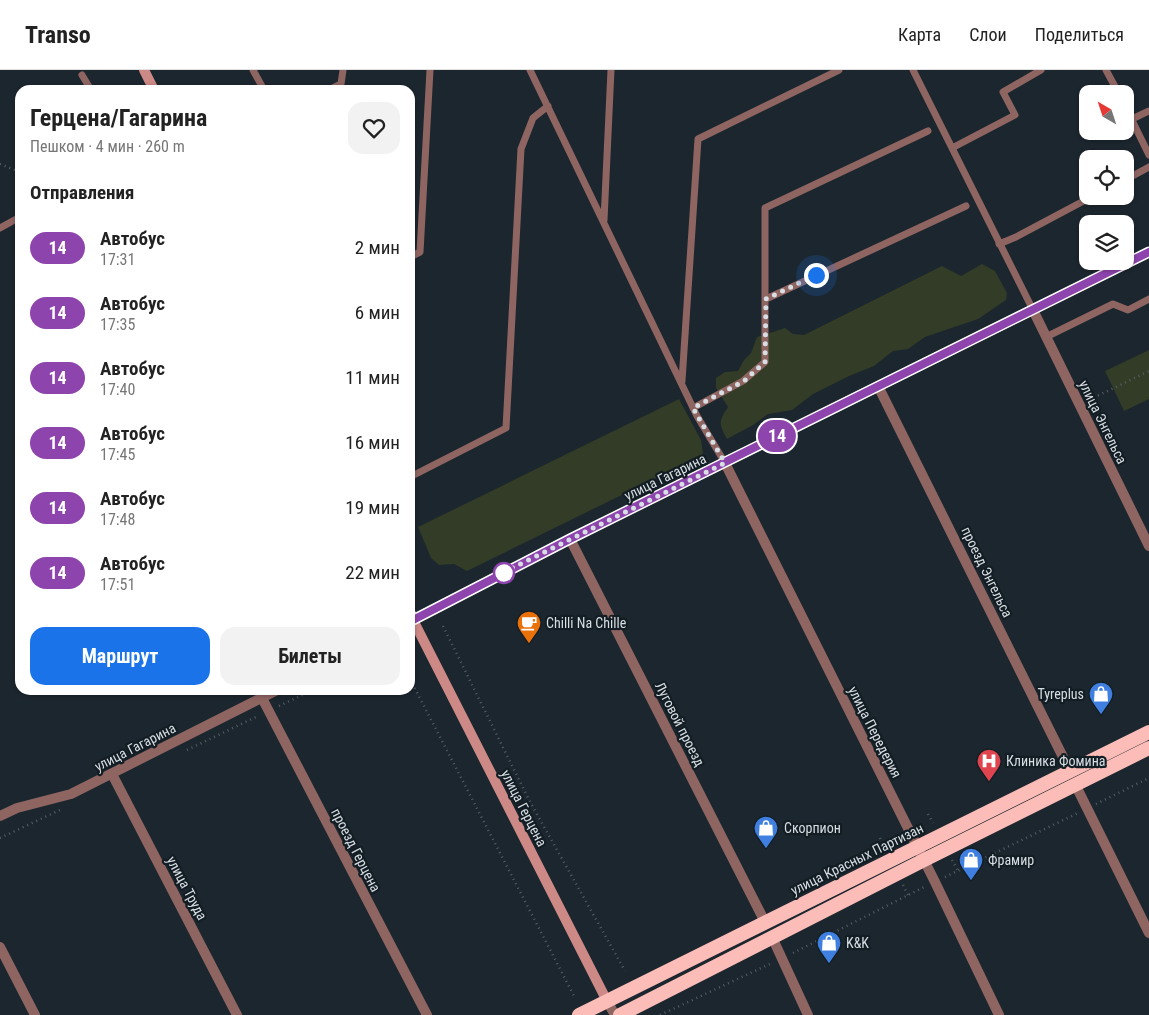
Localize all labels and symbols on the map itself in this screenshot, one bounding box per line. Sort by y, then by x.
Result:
north arrow [1079,85,1134,140]
your location [804,263,829,288]
street label: улица Энгельса [1076,378,1130,466]
line badge: 14 [754,420,800,452]
street label: улица Гагарина [622,450,708,504]
street label: проезд Энгельса [958,524,1016,620]
unlabelled marker [493,562,515,584]
cafe icon: Chilli Na Chille [516,610,542,644]
place label: Chilli Na Chille [546,615,627,631]
street label: Луговой проезд [652,679,708,769]
shop icon: Tyreplus [1088,681,1114,715]
street label: улица Передерия [845,684,905,780]
place label: Tyreplus [1037,686,1084,702]
street label: улица Гагарина [92,720,178,774]
hospital icon: Клиника Фомина [976,748,1002,782]
place label: Клиника Фомина [1006,753,1106,769]
street label: улица Герцена [498,767,550,849]
street label: проезд Герцена [328,806,384,894]
shop icon: Скорпион [753,815,779,849]
place label: Скорпион [784,820,841,836]
street label: улица Красных Партизан [788,820,926,898]
shop icon: Фрамир [958,847,984,881]
place label: Фрамир [988,852,1034,868]
street label: улица Труда [164,853,210,923]
shop icon: K&K [816,930,842,964]
place label: K&K [846,935,869,951]

